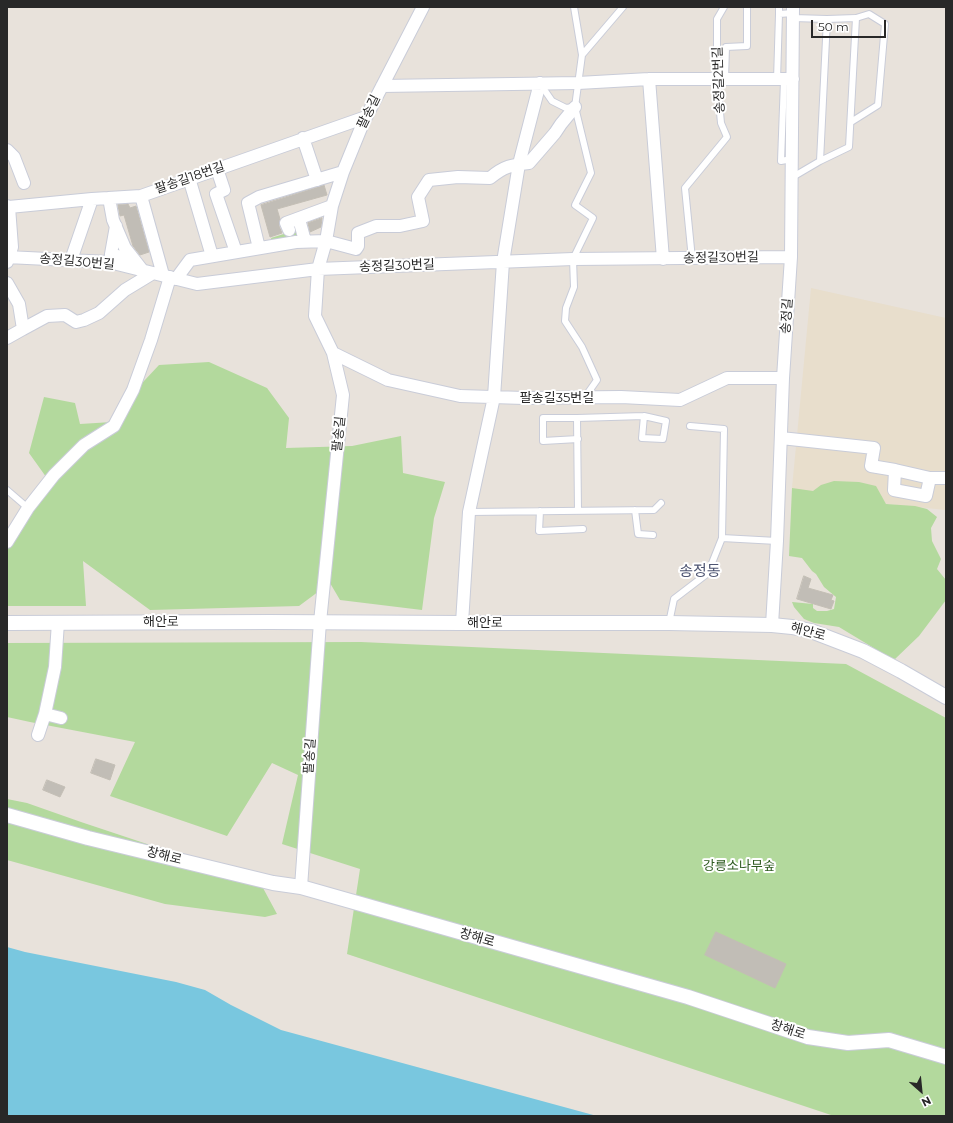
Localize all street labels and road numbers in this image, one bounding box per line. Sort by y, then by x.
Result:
street label: 송정길2번길 [710,46,728,114]
street label: 팔송길 [354,92,384,132]
street label: 팔송길18번길 [153,159,227,197]
street label: 송정길30번길 [683,250,759,266]
street label: 송정길30번길 [39,251,115,273]
street label: 송정길30번길 [359,257,435,275]
street label: 송정길 [778,298,796,334]
street label: 팔송길35번길 [520,390,594,406]
street label: 팔송길 [329,415,349,453]
street label: 해안로 [143,614,179,630]
street label: 해안로 [467,615,503,631]
street label: 해안로 [789,620,827,644]
street label: 팔송길 [301,738,319,774]
street label: 창해로 [145,844,183,868]
street label: 창해로 [458,926,496,950]
street label: 창해로 [769,1017,807,1043]

